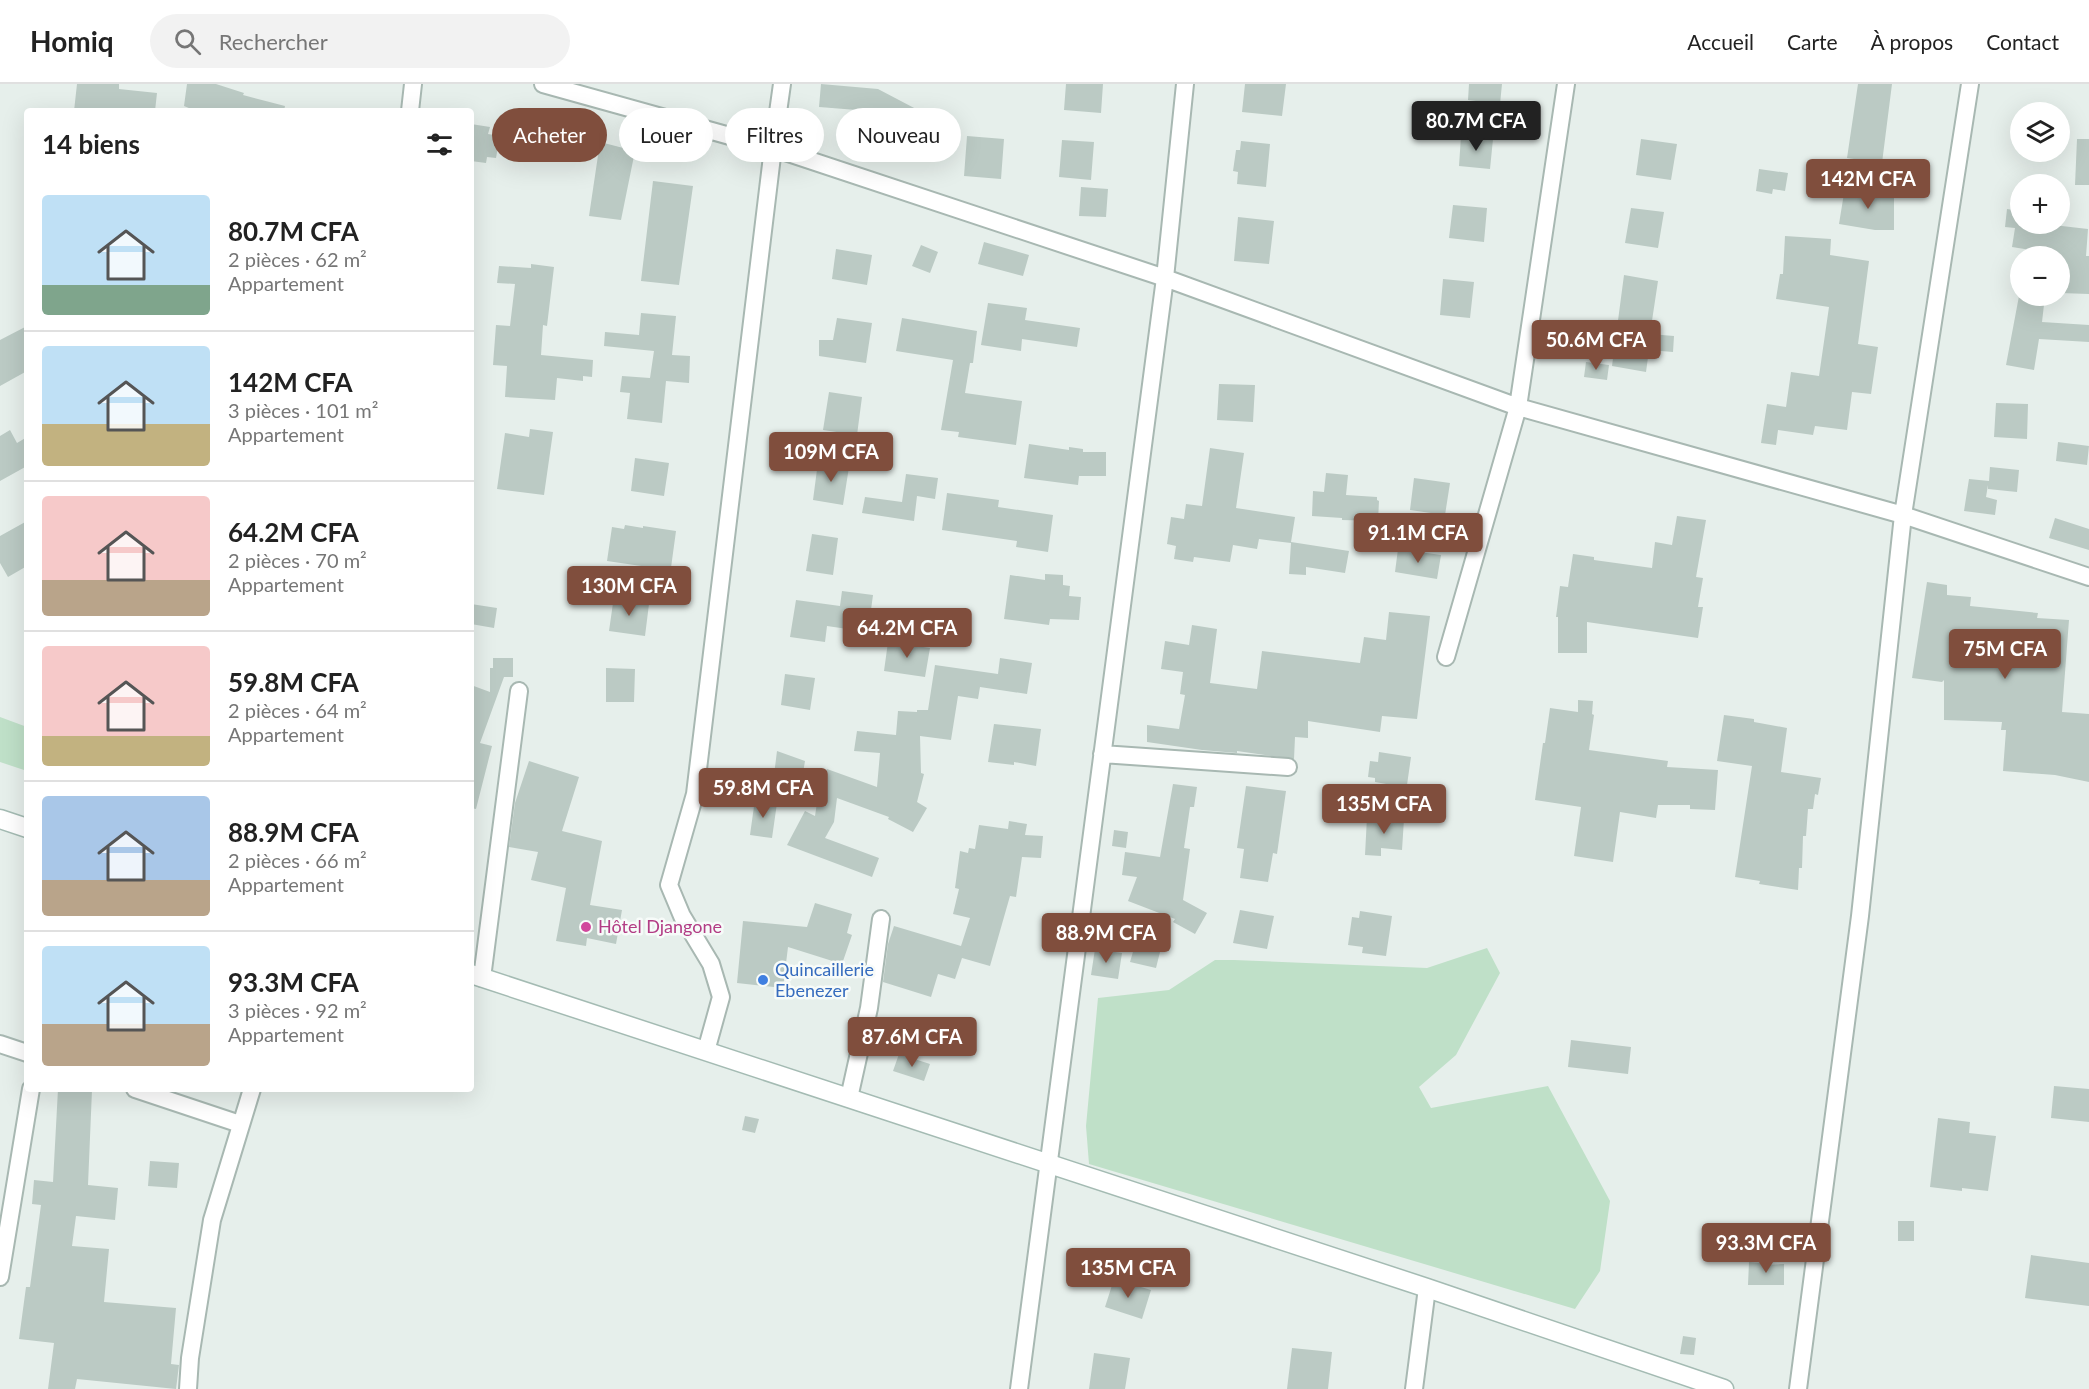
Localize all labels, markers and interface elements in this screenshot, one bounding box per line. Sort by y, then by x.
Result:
search box [150,14,570,68]
text: Homiq [30,24,114,58]
icon: search [171,25,204,58]
text: Rechercher [219,28,328,55]
text: Accueil [1687,29,1754,54]
text: Carte [1787,29,1838,54]
text: À propos [1871,29,1953,54]
text: Contact [1986,29,2059,54]
pin: 80.7M CFA [1407,101,1545,152]
map controls [2010,102,2070,306]
button: layers [2010,102,2070,162]
chip: Acheter [492,108,607,162]
chip: Louer [619,108,713,162]
chip: Filtres [725,108,824,162]
chip: Nouveau [836,108,961,162]
text: 80.7M CFA [1426,108,1526,132]
text: 14 biens [42,128,140,160]
icon: filters [423,128,456,161]
pin: 142M CFA [1806,159,1930,210]
text: 142M CFA [1820,166,1916,190]
button: + [2010,174,2070,234]
text: 80.7M CFA [228,215,359,247]
icon: home [90,219,162,291]
button: − [2010,246,2070,306]
text: 2 pièces · 62 m² [228,247,367,271]
text: Appartement [228,271,344,295]
pin: 50.6M CFA [1527,320,1665,371]
text: 50.6M CFA [1546,327,1646,351]
text: 142M CFA [228,366,353,398]
icon: home [90,370,162,442]
text: 3 pièces · 101 m² [228,398,378,422]
text: Appartement [228,422,344,446]
pin: 109M CFA [769,432,893,483]
text: 109M CFA [783,439,879,463]
pin: 91.1M CFA [1349,513,1487,564]
text: 64.2M CFA [228,516,359,548]
icon: home [90,520,162,592]
text: 91.1M CFA [1368,520,1468,544]
text: 2 pièces · 70 m² [228,548,367,572]
pin: 130M CFA [567,566,691,617]
text: Appartement [228,572,344,596]
text: 130M CFA [581,573,677,597]
pin: 64.2M CFA [838,608,976,659]
text: 64.2M CFA [857,615,957,639]
pin: 75M CFA [1950,629,2060,680]
text: 75M CFA [1963,636,2047,660]
text: 59.8M CFA [228,666,359,698]
icon: home [90,670,162,742]
text: 2 pièces · 64 m² [228,698,367,722]
text: Appartement [228,722,344,746]
pin: 59.8M CFA [694,768,832,819]
text: 59.8M CFA [713,775,813,799]
pin: 135M CFA [1322,784,1446,835]
text: 135M CFA [1336,791,1432,815]
text: 88.9M CFA [228,816,359,848]
icon: home [90,820,162,892]
text: 2 pièces · 66 m² [228,848,367,872]
text: Appartement [228,872,344,896]
pin: 88.9M CFA [1037,913,1175,964]
place label: Hôtel Djangone [598,915,722,937]
marker: Hôtel Djangone [579,920,593,934]
text: 88.9M CFA [1056,920,1156,944]
place label: Quincaillerie Ebenezer [775,958,874,1001]
text: 93.3M CFA [228,966,359,998]
icon: home [90,970,162,1042]
marker: Quincaillerie Ebenezer [756,973,770,987]
text: 3 pièces · 92 m² [228,998,367,1022]
pin: 87.6M CFA [843,1017,981,1068]
text: Appartement [228,1022,344,1046]
text: 87.6M CFA [862,1024,962,1048]
pin: 93.3M CFA [1697,1223,1835,1274]
text: 93.3M CFA [1716,1230,1816,1254]
pin: 135M CFA [1066,1248,1190,1299]
text: 135M CFA [1080,1255,1176,1279]

